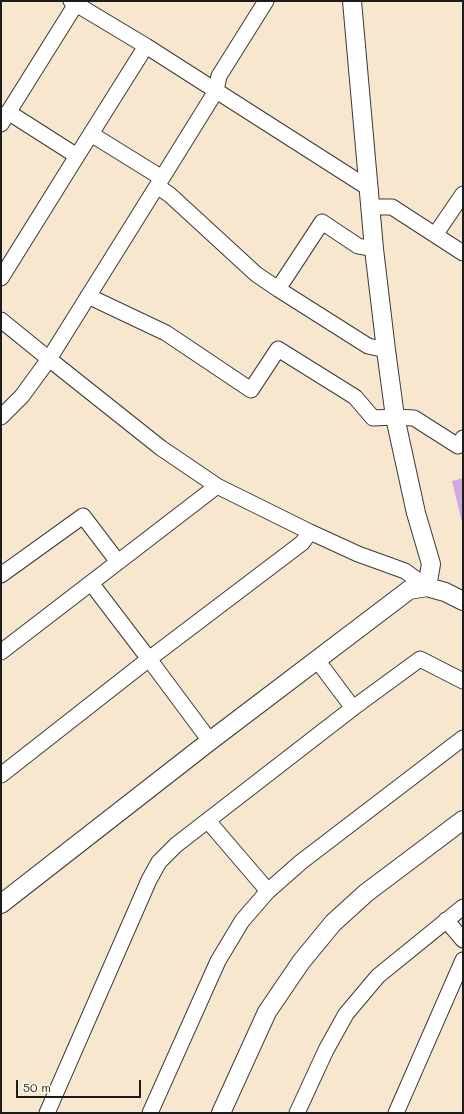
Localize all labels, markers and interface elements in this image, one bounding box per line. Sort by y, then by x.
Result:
scale bar [18,1072,143,1098]
text: 50 m [23,1079,51,1095]

